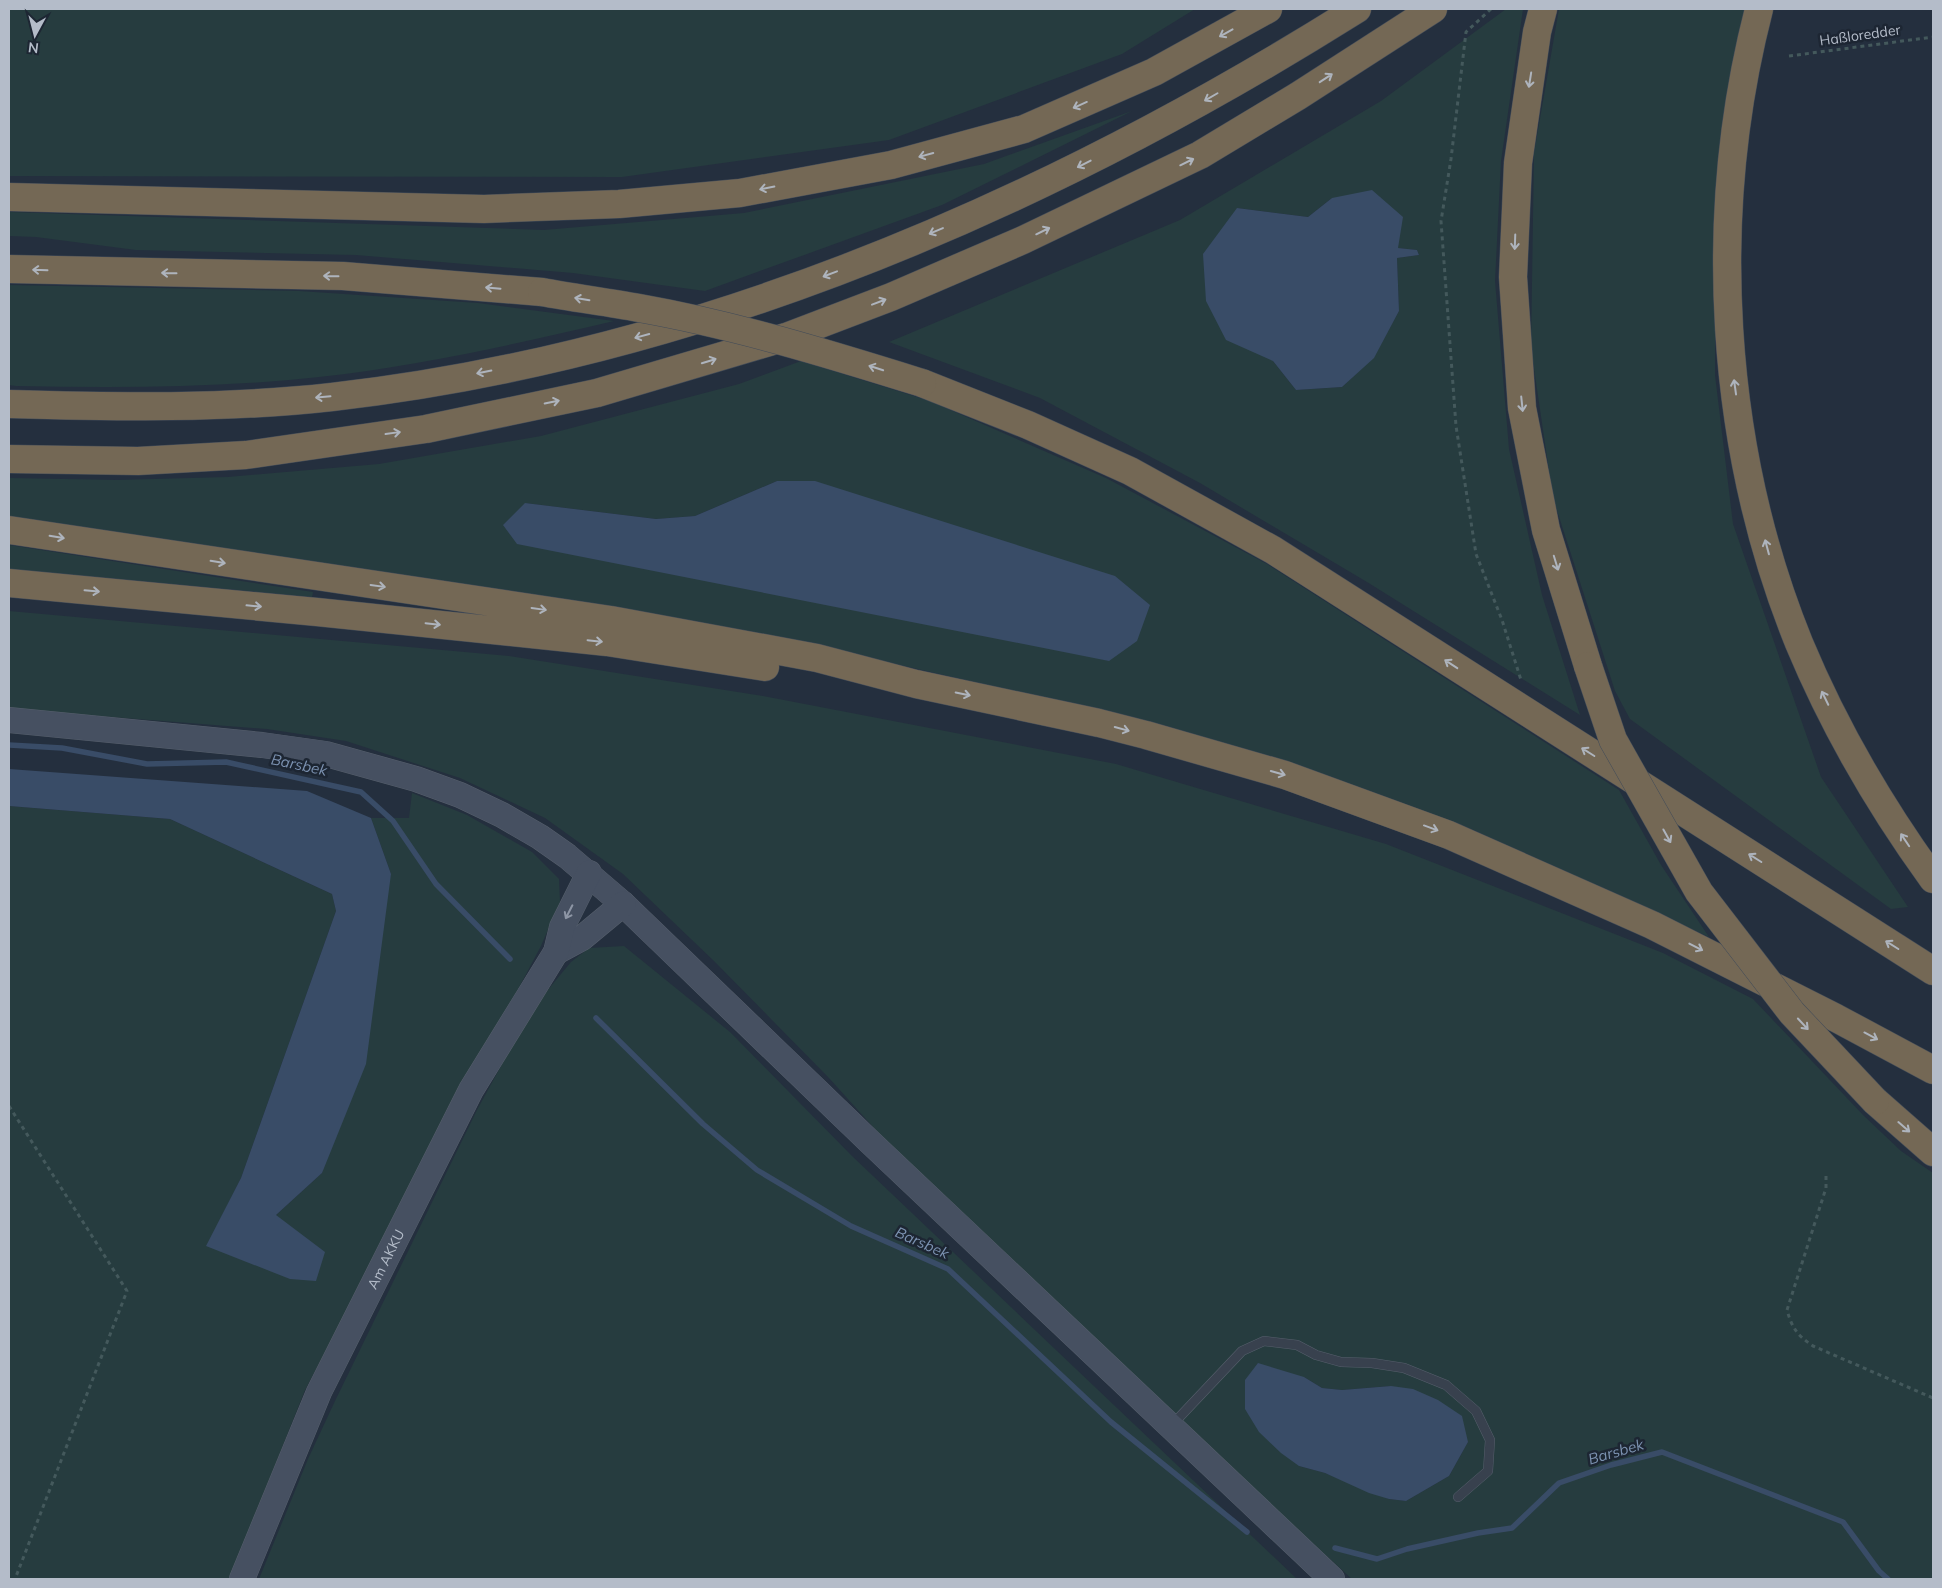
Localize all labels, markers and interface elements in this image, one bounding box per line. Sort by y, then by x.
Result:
north arrow [10,10,60,60]
street label: Haßloredder [1818,20,1902,50]
one-way arrow [1218,28,1233,38]
text: N [27,38,40,57]
one-way arrow [1524,72,1534,88]
one-way arrow [1318,73,1332,83]
one-way arrow [1204,92,1218,102]
one-way arrow [1073,100,1088,110]
one-way arrow [918,151,934,161]
one-way arrow [1179,156,1194,166]
one-way arrow [1077,160,1092,169]
one-way arrow [759,183,775,193]
one-way arrow [1035,225,1050,235]
one-way arrow [929,227,944,237]
one-way arrow [1510,234,1519,250]
one-way arrow [32,266,48,275]
one-way arrow [161,268,177,278]
one-way arrow [822,270,838,279]
one-way arrow [323,271,340,281]
one-way arrow [485,284,501,293]
one-way arrow [574,293,590,303]
one-way arrow [871,297,886,306]
one-way arrow [635,332,651,341]
one-way arrow [701,355,717,365]
one-way arrow [868,363,884,373]
one-way arrow [476,368,492,378]
one-way arrow [1730,380,1740,396]
one-way arrow [316,393,332,402]
one-way arrow [1517,396,1527,412]
one-way arrow [544,397,560,406]
one-way arrow [384,428,400,438]
one-way arrow [49,532,65,542]
one-way arrow [1762,539,1771,555]
one-way arrow [1552,554,1562,570]
one-way arrow [209,557,225,567]
one-way arrow [370,581,386,591]
one-way arrow [84,586,100,595]
one-way arrow [246,601,262,611]
one-way arrow [531,605,547,615]
one-way arrow [425,619,441,629]
one-way arrow [586,636,602,646]
one-way arrow [1445,659,1459,669]
one-way arrow [955,689,971,699]
one-way arrow [1819,691,1829,706]
one-way arrow [1113,725,1129,734]
one-way arrow [1582,747,1596,757]
water label: Barsbek [269,749,330,780]
one-way arrow [1270,769,1286,779]
one-way arrow [1423,824,1438,833]
one-way arrow [1663,829,1673,843]
one-way arrow [1900,833,1910,847]
one-way arrow [1748,852,1762,862]
one-way arrow [564,904,574,919]
one-way arrow [1885,939,1899,950]
one-way arrow [1688,942,1703,952]
one-way arrow [1797,1018,1809,1031]
one-way arrow [1864,1032,1878,1042]
one-way arrow [1897,1121,1910,1132]
water label: Barsbek [892,1222,953,1263]
street label: Am AKKU [363,1226,408,1292]
water label: Barsbek [1586,1434,1647,1468]

